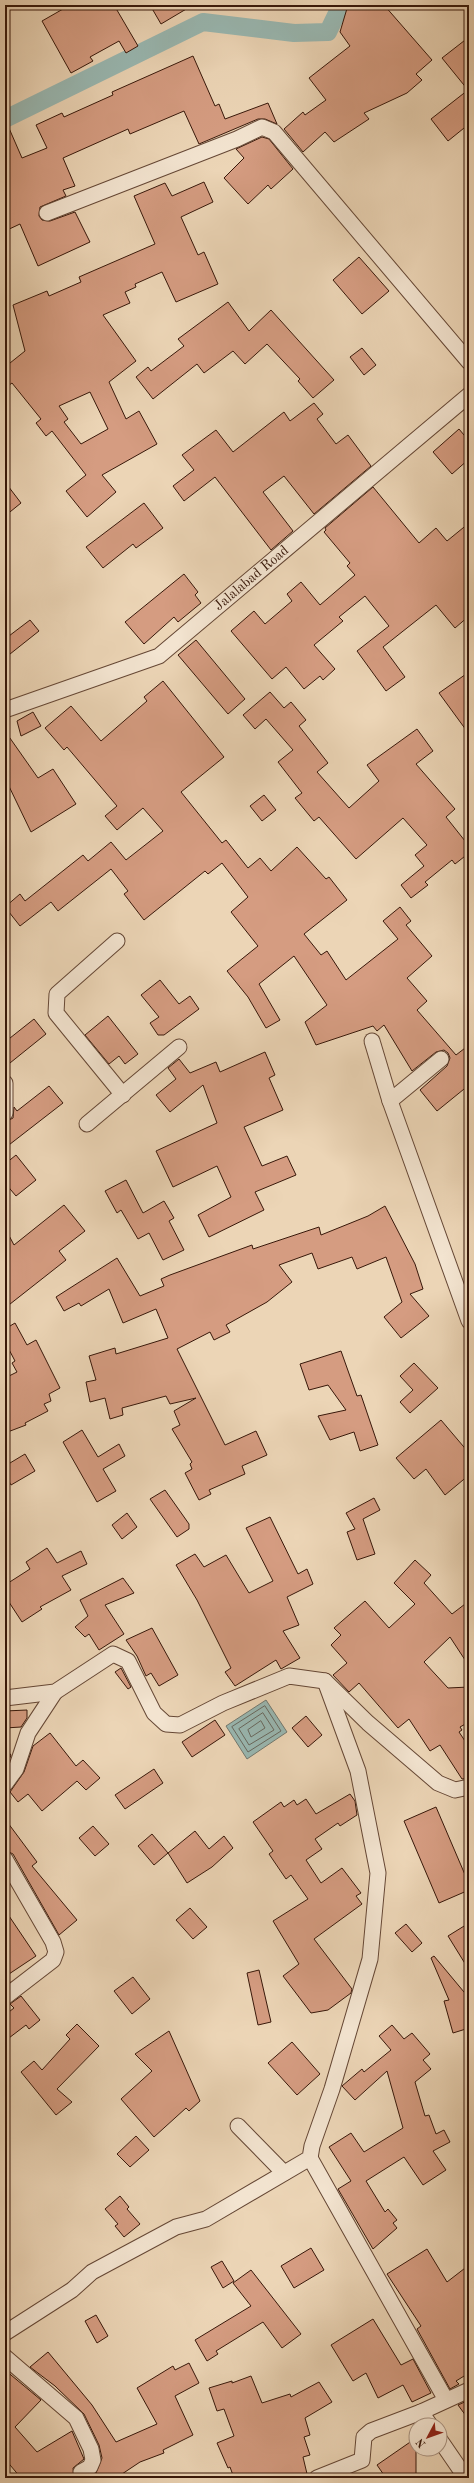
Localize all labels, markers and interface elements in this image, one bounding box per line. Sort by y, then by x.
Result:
street label: Jalalabad Road [212,543,291,613]
north arrow [408,2417,448,2457]
text: N [414,2435,428,2449]

